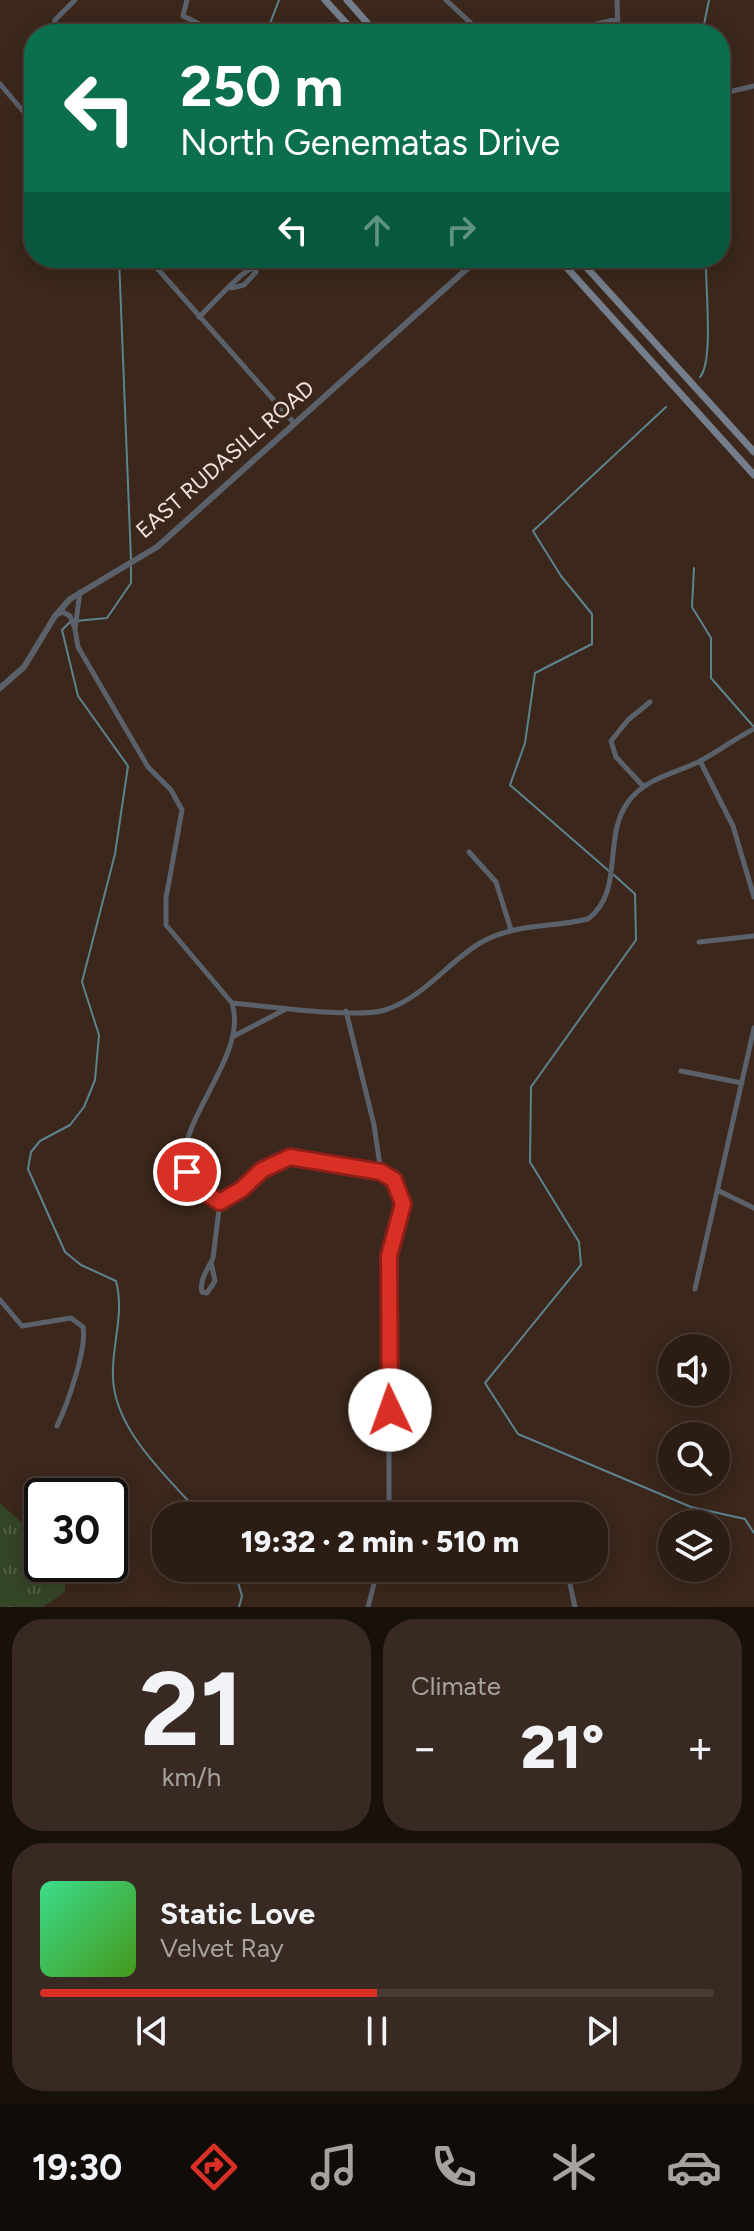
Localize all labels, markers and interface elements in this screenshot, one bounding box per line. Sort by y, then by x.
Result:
text: 250 m [180,53,343,120]
icon: left [48,56,152,160]
text: North Genematas Drive [180,121,560,164]
icon: left [271,208,315,252]
icon: ahead [355,208,399,252]
icon: right [439,208,483,252]
street label: EAST RUDASILL ROAD [130,374,320,544]
pin [153,1138,221,1206]
icon: arrive [165,1150,209,1194]
map controls [658,1334,730,1582]
button: sound [658,1334,730,1406]
position arrow [348,1368,432,1452]
button: search [658,1422,730,1494]
speed limit sign: 30 [24,1478,128,1582]
button: layers [658,1510,730,1582]
text: 19:32 · 2 min · 510 m [241,1523,519,1560]
text: 21 [139,1646,244,1771]
text: Climate [411,1670,501,1702]
text: 21° [521,1711,604,1783]
text: − [411,1721,438,1774]
text: + [687,1721,714,1774]
text: km/h [162,1761,221,1793]
text: Static Love [160,1895,315,1932]
text: Velvet Ray [160,1932,284,1964]
icon: previous [130,2009,174,2053]
icon: pause [355,2009,399,2053]
icon: next [580,2009,624,2053]
icon: directions [186,2139,242,2195]
icon: music [306,2139,362,2195]
icon: phone [426,2139,482,2195]
icon: climate [546,2139,602,2195]
icon: car [666,2139,722,2195]
text: 19:30 [32,2146,122,2189]

